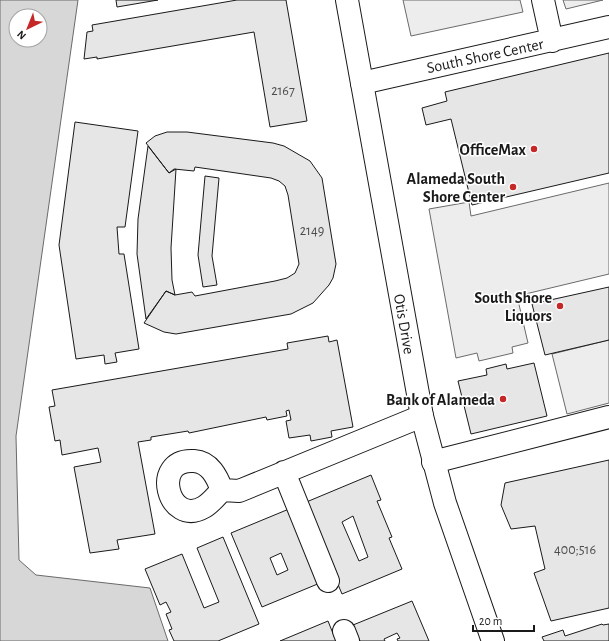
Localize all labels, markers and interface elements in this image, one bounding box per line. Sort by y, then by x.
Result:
north arrow [8,8,48,48]
text: N [15,28,28,42]
street label: South Shore Center [425,36,546,76]
house number: 2167 [271,84,295,98]
place label: OfficeMax [460,142,527,158]
marker: OfficeMax [529,144,539,154]
place label: Alameda South Shore Center [407,171,505,205]
marker: Alameda South Shore Center [508,182,518,192]
house number: 2149 [300,224,324,238]
place label: South Shore Liquors [474,290,552,324]
street label: Otis Drive [391,293,417,356]
marker: South Shore Liquors [555,301,565,311]
place label: Bank of Alameda [386,392,495,408]
marker: Bank of Alameda [498,394,508,404]
house number: 400;516 [554,543,596,557]
scale bar [473,607,534,633]
text: 20 m [479,615,502,627]

